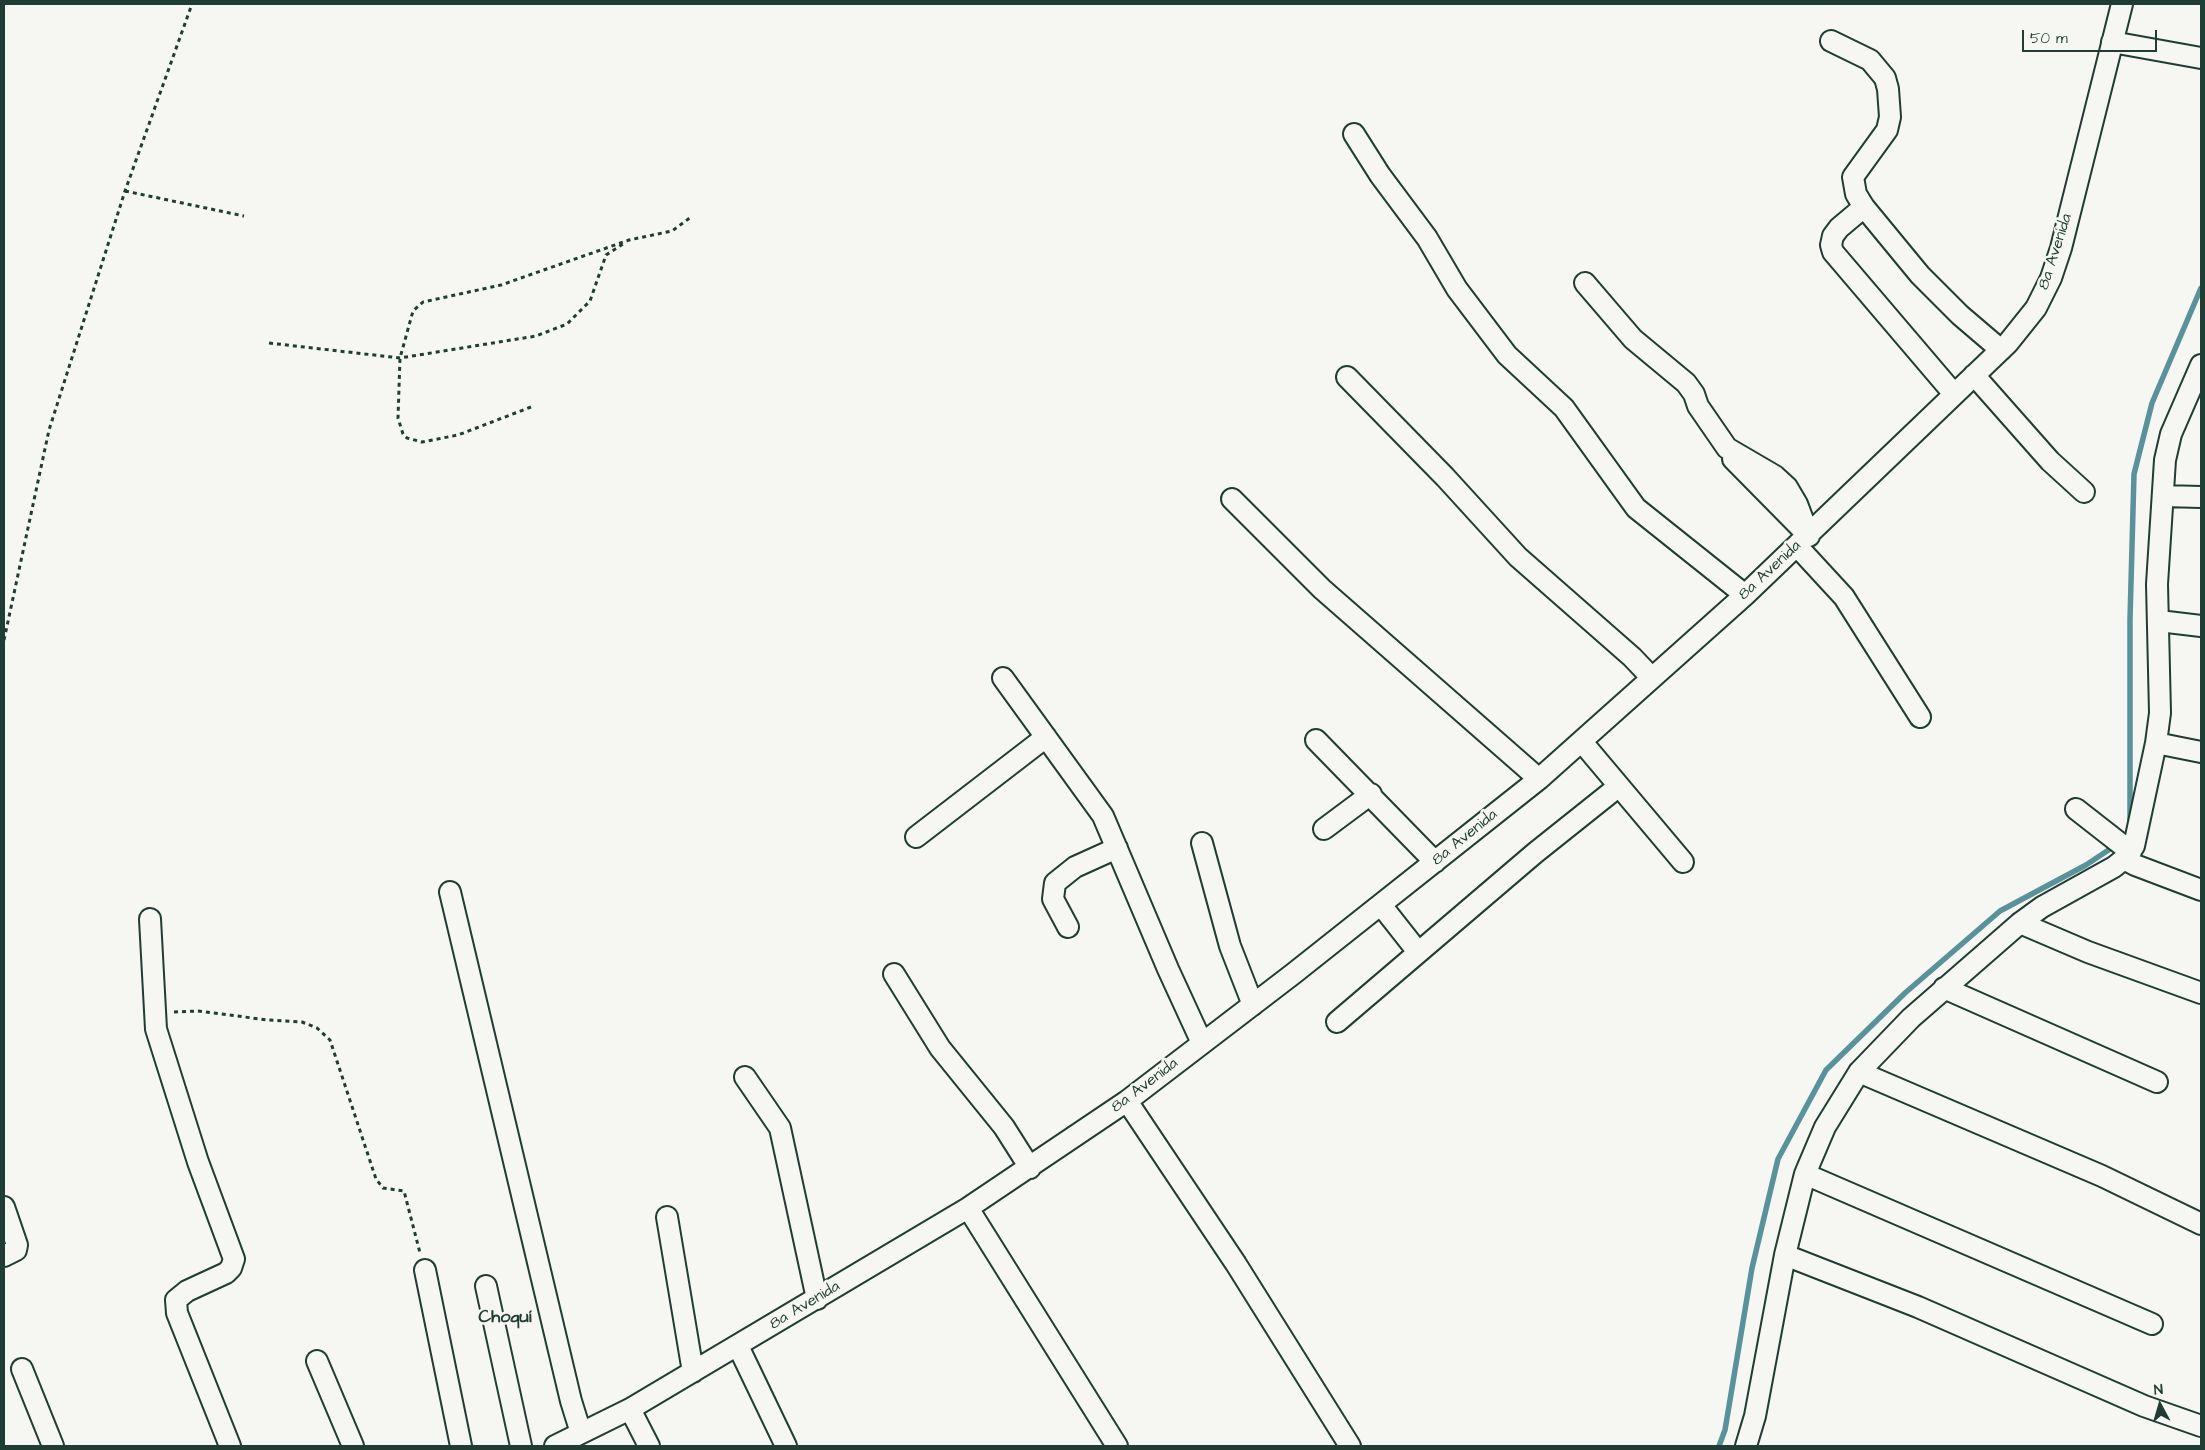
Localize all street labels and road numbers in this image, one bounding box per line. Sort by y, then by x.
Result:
street label: 8a Avenida [2035,212,2077,292]
street label: 8a Avenida [1735,537,1805,605]
street label: 8a Avenida [1428,806,1502,870]
street label: 8a Avenida [1108,1055,1182,1117]
street label: 8a Avenida [766,1277,844,1335]

